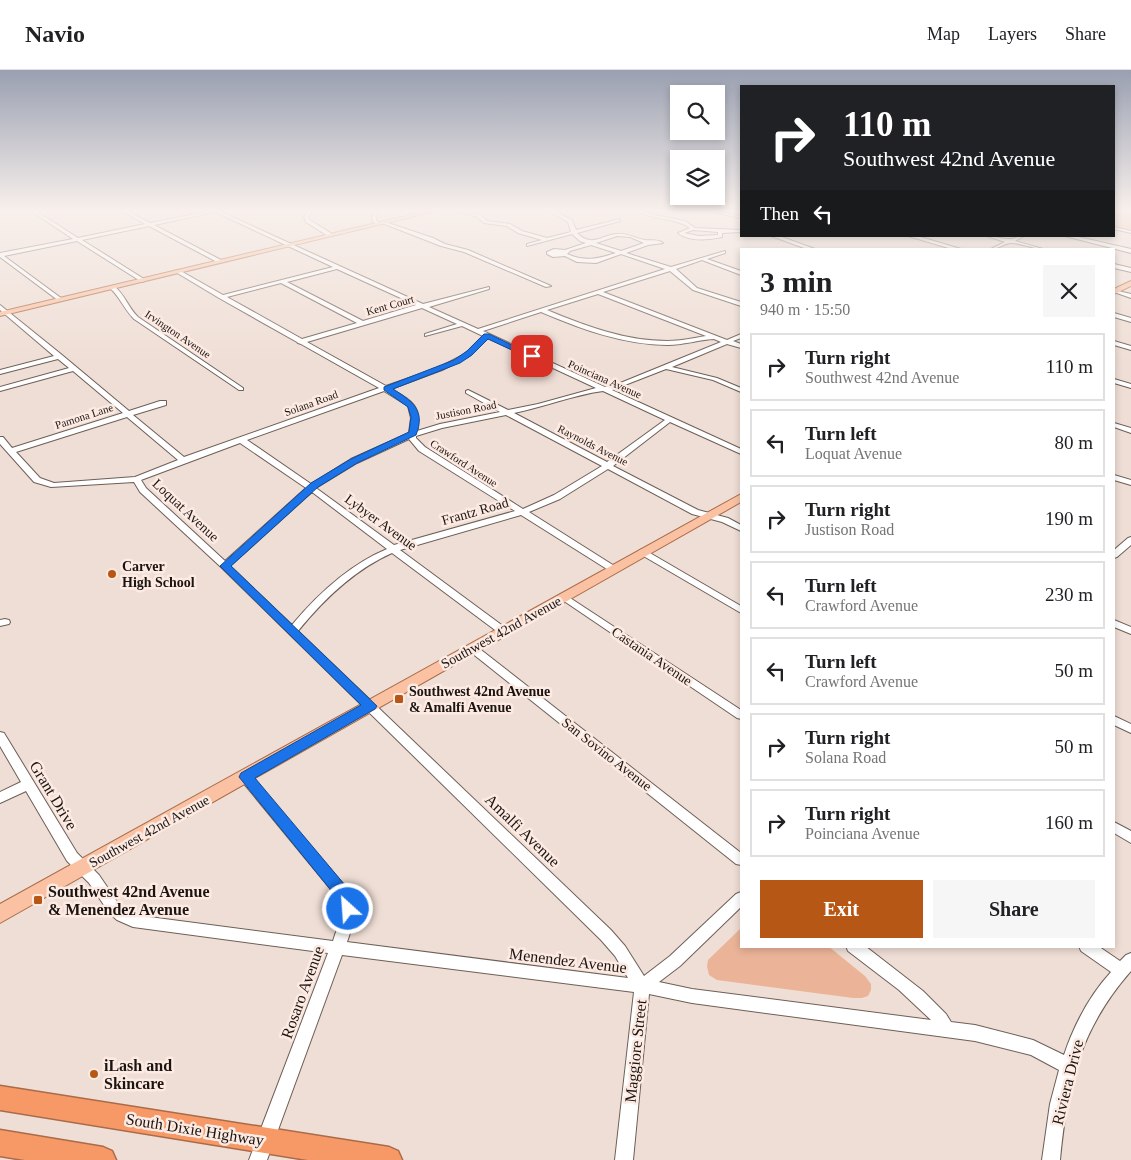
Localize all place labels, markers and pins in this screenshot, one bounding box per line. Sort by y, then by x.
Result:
pin [511,335,553,377]
place label: Carver High School [122,559,195,590]
marker: Carver High School [106,568,118,580]
place label: Southwest 42nd Avenue & Amalfi Avenue [409,684,550,715]
marker: Southwest 42nd Avenue & Amalfi Avenue [393,693,405,705]
place label: Southwest 42nd Avenue & Menendez Avenue [48,883,210,918]
marker: Southwest 42nd Avenue & Menendez Avenue [32,894,44,906]
place label: iLash and Skincare [104,1057,172,1092]
marker: iLash and Skincare [88,1068,100,1080]

